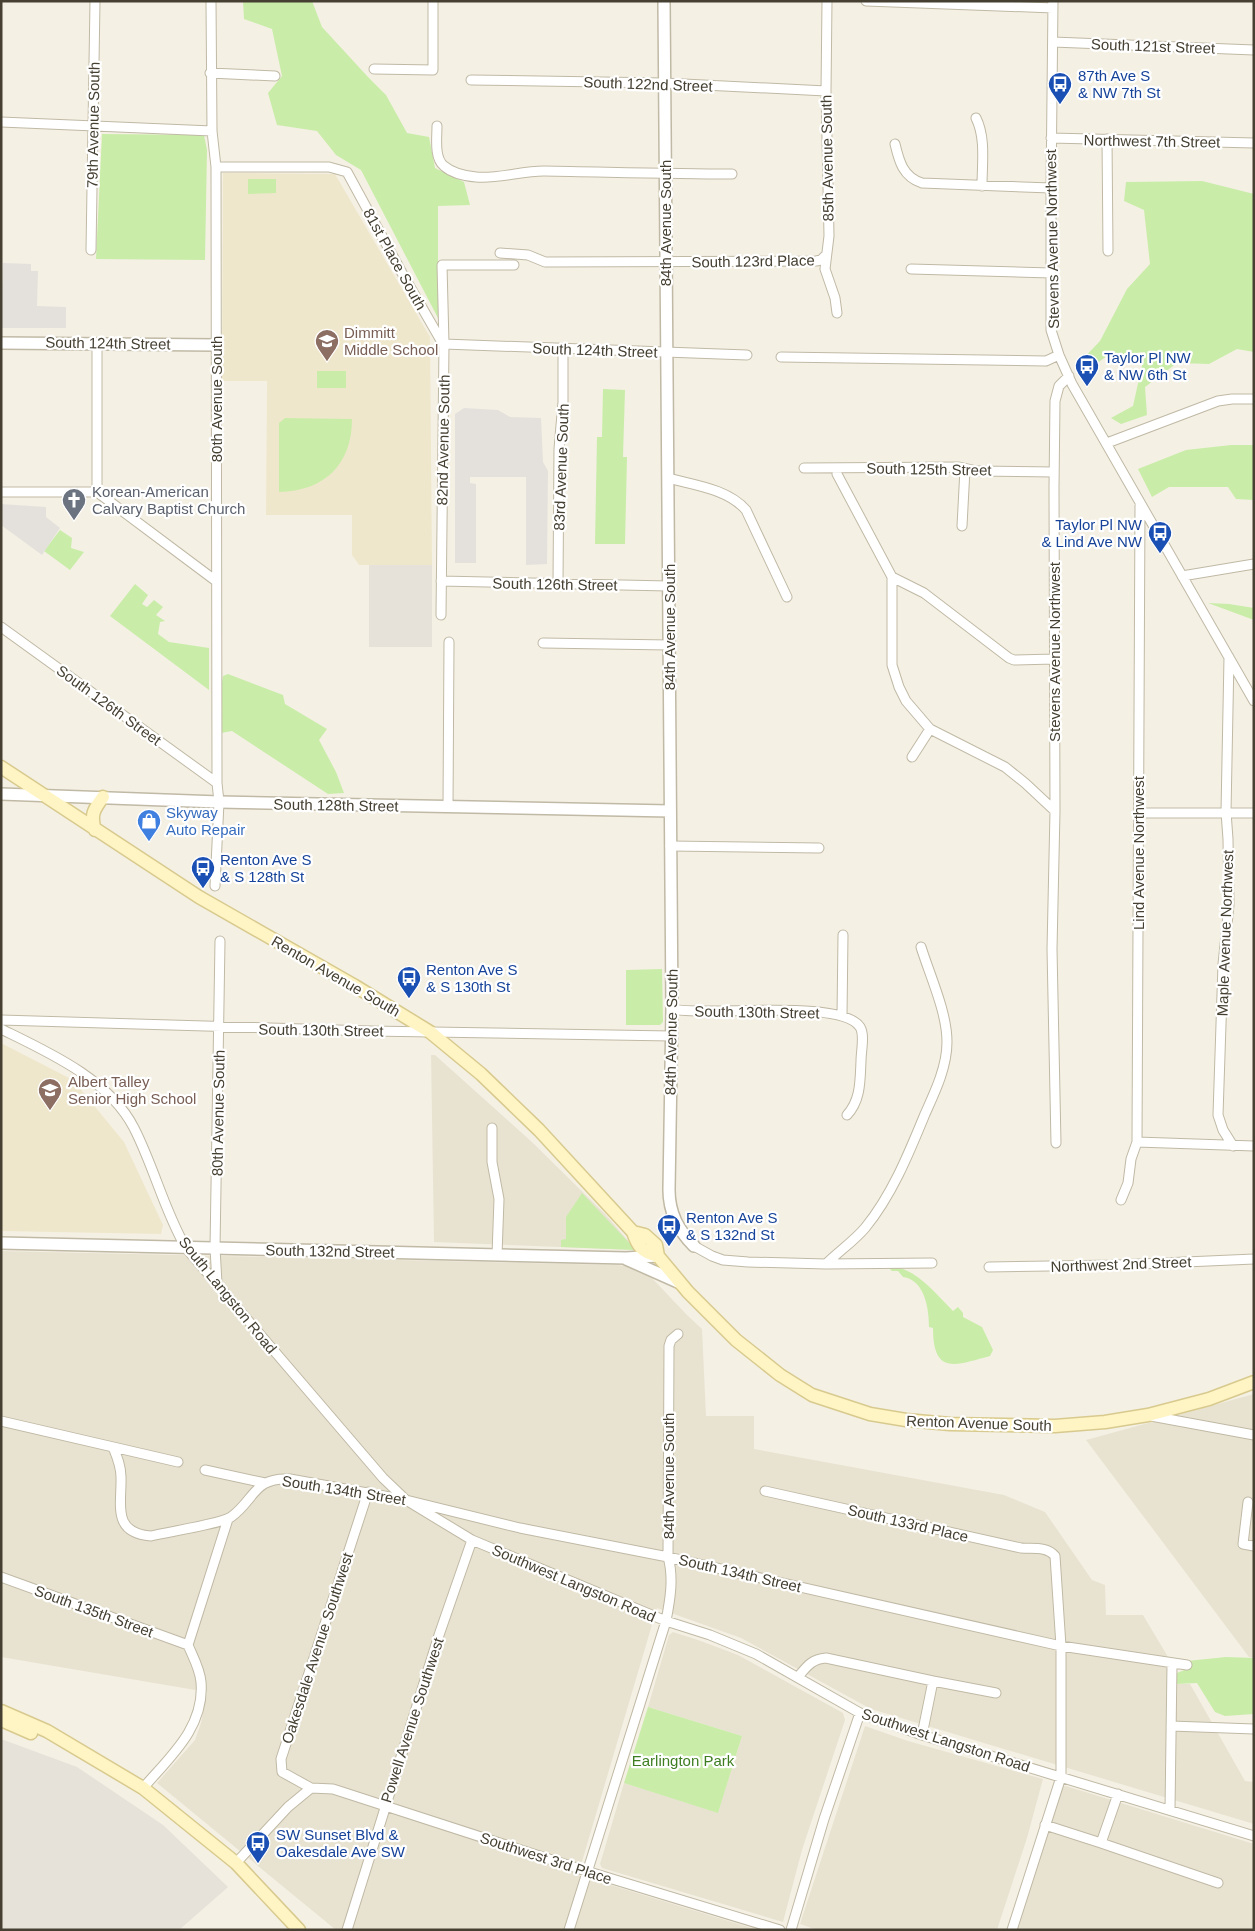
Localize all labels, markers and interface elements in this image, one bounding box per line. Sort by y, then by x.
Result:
street label: South 121st Street [1091,35,1216,57]
street label: 79th Avenue South [83,62,103,188]
place label: 87th Ave S & NW 7th St [1078,67,1161,101]
bus stop icon: 87th Ave S & NW 7th St [1047,71,1073,105]
street label: South 122nd Street [583,73,714,95]
street label: 85th Avenue South [817,95,837,221]
street label: Northwest 7th Street [1083,131,1221,151]
street label: Stevens Avenue Northwest [1042,148,1062,329]
street label: 84th Avenue South [657,160,674,286]
street label: 81st Place South [360,205,430,313]
street label: South 123rd Place [691,251,815,271]
place label: Dimmitt Middle School [344,324,438,358]
school or university icon: Dimmitt Middle School [314,328,340,362]
street label: South 124th Street [45,333,172,353]
street label: 80th Avenue South [208,336,225,462]
street label: South 124th Street [532,339,659,361]
place label: Taylor Pl NW & NW 6th St [1104,349,1192,383]
bus stop icon: Taylor Pl NW & NW 6th St [1074,353,1100,387]
street label: 82nd Avenue South [433,375,453,505]
street label: 83rd Avenue South [550,403,572,531]
street label: South 125th Street [866,459,993,479]
place label: Korean-American Calvary Baptist Church [92,483,245,517]
church icon: Korean-American Calvary Baptist Church [61,487,87,521]
place label: Taylor Pl NW & Lind Ave NW [1041,516,1143,550]
bus stop icon: Taylor Pl NW & Lind Ave NW [1147,520,1173,554]
street label: Stevens Avenue Northwest [1046,561,1063,742]
street label: 84th Avenue South [661,564,678,690]
street label: South 126th Street [492,574,619,594]
street label: South 126th Street [53,661,165,749]
street label: Lind Avenue Northwest [1130,775,1147,930]
street label: South 128th Street [273,795,400,815]
place label: Skyway Auto Repair [166,804,245,838]
shop icon: Skyway Auto Repair [136,808,162,842]
street label: Maple Avenue Northwest [1214,849,1236,1016]
place label: Renton Ave S & S 128th St [220,851,311,885]
bus stop icon: Renton Ave S & S 128th St [190,855,216,889]
street label: Renton Avenue South [269,932,403,1020]
place label: Renton Ave S & S 130th St [426,961,517,995]
bus stop icon: Renton Ave S & S 130th St [396,965,422,999]
street label: 84th Avenue South [661,969,681,1095]
street label: South 130th Street [694,1002,821,1022]
street label: South 130th Street [258,1020,385,1040]
street label: 80th Avenue South [208,1050,228,1176]
place label: Albert Talley Senior High School [68,1073,196,1107]
school or university icon: Albert Talley Senior High School [37,1077,63,1111]
place label: Renton Ave S & S 132nd St [686,1209,777,1243]
bus stop icon: Renton Ave S & S 132nd St [656,1213,682,1247]
street label: South Langston Road [176,1233,280,1357]
street label: South 132nd Street [265,1241,396,1261]
street label: Northwest 2nd Street [1050,1253,1193,1275]
street label: Renton Avenue South [906,1412,1052,1434]
street label: 84th Avenue South [660,1413,677,1539]
street label: South 134th Street [281,1472,408,1508]
street label: South 133rd Place [846,1501,970,1545]
street label: Southwest Langston Road [490,1541,658,1625]
street label: Oakesdale Avenue Southwest [278,1550,356,1746]
street label: South 134th Street [677,1551,804,1596]
street label: South 135th Street [32,1582,156,1641]
street label: Powell Avenue Southwest [377,1635,447,1805]
street label: Southwest Langston Road [860,1705,1032,1775]
park label: Earlington Park [632,1752,735,1769]
place label: SW Sunset Blvd & Oakesdale Ave SW [276,1826,406,1860]
street label: Southwest 3rd Place [478,1829,614,1887]
bus stop icon: SW Sunset Blvd & Oakesdale Ave SW [245,1830,271,1864]

